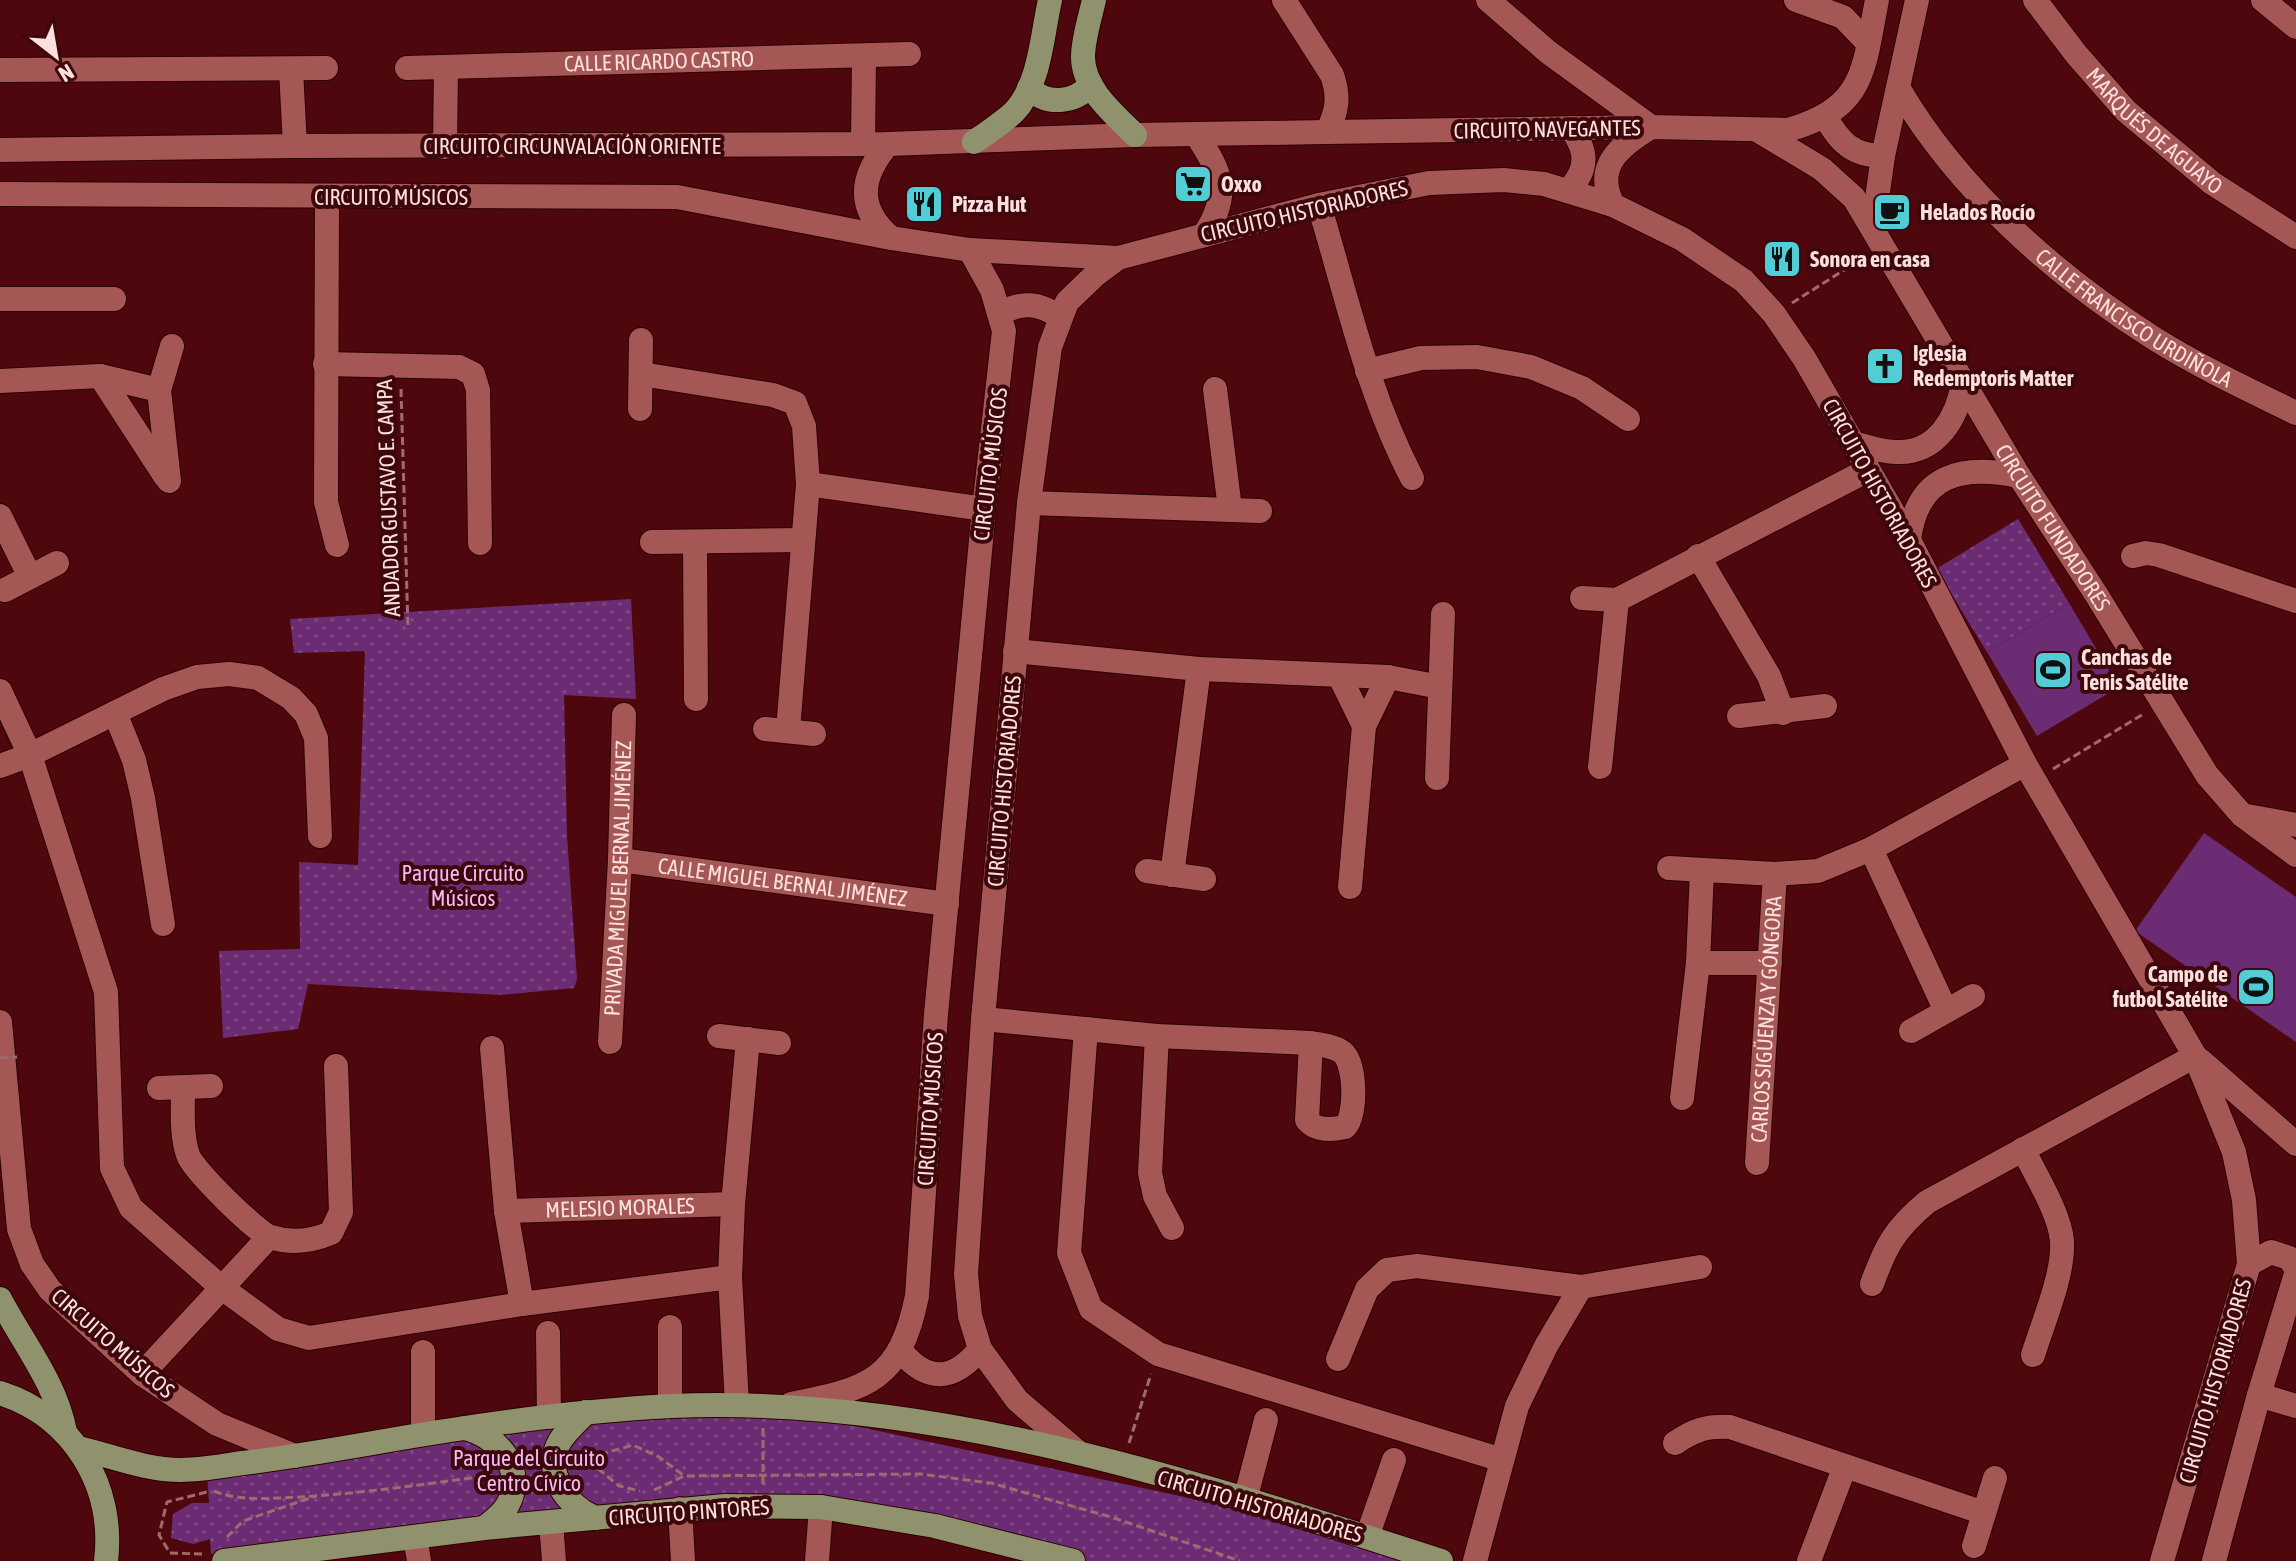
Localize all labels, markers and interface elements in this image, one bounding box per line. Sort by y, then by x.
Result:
north arrow [16,16,96,96]
street label: CALLE RICARDO CASTRO [564,45,754,77]
text: N [54,59,79,88]
street label: MARQUÉS DE AGUAYO [2081,62,2227,199]
street label: CIRCUITO NAVEGANTES [1453,114,1641,144]
street label: CIRCUITO CIRCUNVALACIÓN ORIENTE [423,133,721,159]
supermarket icon: Oxxo [1172,163,1214,205]
place label: Oxxo [1221,171,1262,197]
street label: CIRCUITO HISTORIADORES [1198,175,1410,247]
restaurant icon: Pizza Hut [903,183,945,225]
street label: CIRCUITO MÚSICOS [314,184,468,210]
place label: Pizza Hut [952,191,1027,217]
cafe icon: Helados Rocío [1871,191,1913,233]
place label: Helados Rocío [1920,199,2035,225]
restaurant icon: Sonora en casa [1761,238,1803,280]
street label: CALLE FRANCISCO URDIÑOLA [2031,243,2237,393]
place label: Sonora en casa [1810,246,1930,272]
place label: Iglesia Redemptoris Matter [1913,340,2074,391]
church icon: Iglesia Redemptoris Matter [1864,345,1906,387]
street label: ANDADOR GUSTAVO E. CAMPA [371,378,405,617]
street label: CIRCUITO MÚSICOS [968,386,1012,542]
street label: CIRCUITO HISTORIADORES [1817,394,1943,592]
street label: CIRCUITO FUNDADORES [1990,440,2116,615]
place label: Canchas de Tenis Satélite [2081,644,2188,695]
sports icon: Canchas de Tenis Satélite [2032,649,2074,691]
street label: CIRCUITO HISTORIADORES [982,674,1026,888]
street label: PRIVADA MIGUEL BERNAL JIMÉNEZ [598,740,636,1017]
street label: CALLE MIGUEL BERNAL JIMÉNEZ [656,852,909,912]
park label: Parque Circuito Músicos [402,860,524,911]
street label: CARLOS SIGÜENZA Y GÓNGORA [1745,895,1787,1143]
place label: Campo de futbol Satélite [2112,961,2228,1012]
sports icon: Campo de futbol Satélite [2235,966,2277,1008]
street label: CIRCUITO MÚSICOS [912,1031,948,1187]
street label: MELESIO MORALES [545,1192,695,1223]
street label: CIRCUITO HISTORIADORES [2173,1276,2257,1486]
street label: CIRCUITO MÚSICOS [46,1283,180,1403]
park label: Parque del Circuito Centro Cívico [453,1445,605,1496]
street label: CIRCUITO HISTORIADORES [1155,1464,1365,1548]
street label: CIRCUITO PINTORES [608,1493,770,1531]

